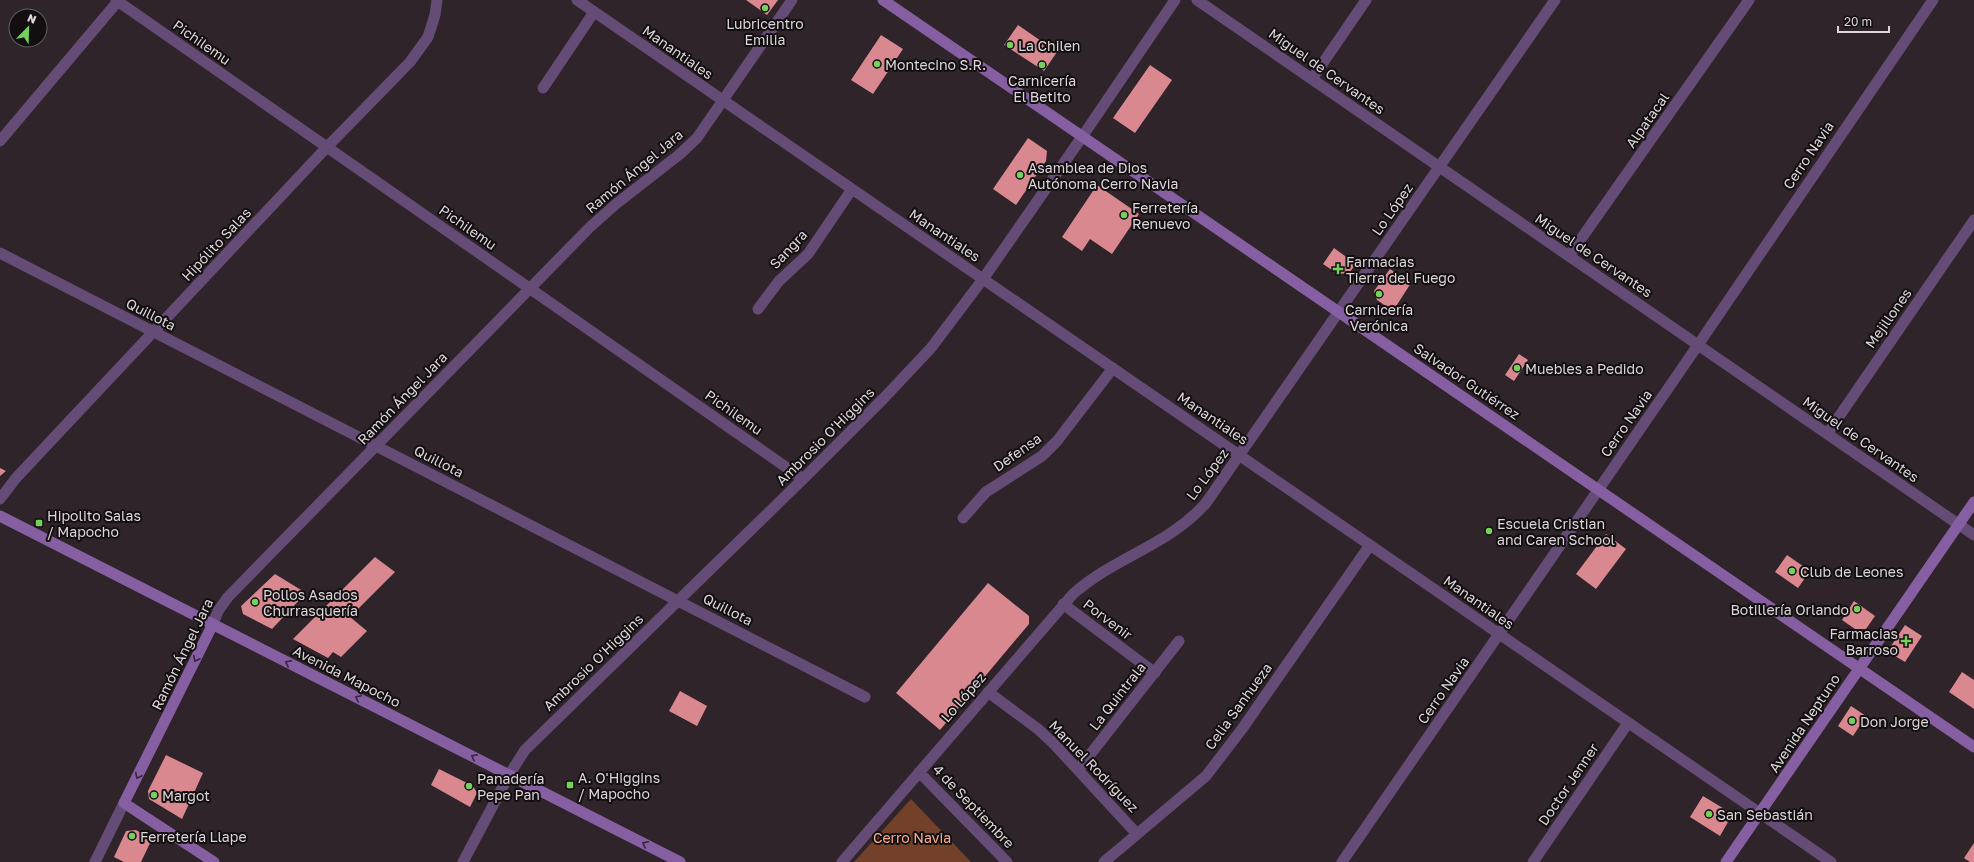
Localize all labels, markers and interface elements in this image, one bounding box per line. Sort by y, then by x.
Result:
marker: Lubricentro Emilia [760,3,770,13]
north arrow [8,8,48,48]
scale bar [1838,8,1889,34]
text: N [26,11,38,26]
text: 20 m [1844,14,1872,29]
place label: Lubricentro Emilia [726,15,804,48]
street label: Pichilemu [170,16,234,68]
street label: Manantiales [640,21,716,83]
street label: Miguel de Cervantes [1266,25,1388,117]
place label: La Chilen [1018,37,1080,54]
marker: La Chilen [1005,40,1015,50]
place label: Montecino S.R. [885,56,986,73]
marker: Montecino S.R. [872,59,882,69]
marker: Carnicería El Betito [1037,60,1047,70]
place label: Carnicería El Betito [1008,72,1076,105]
street label: Alpatacal [1622,89,1672,151]
street label: Cerro Navia [1779,118,1837,192]
street label: Ramón Ángel Jara [582,125,686,217]
place label: Asamblea de Dios Autónoma Cerro Navia [1028,159,1178,192]
marker: Asamblea de Dios Autónoma Cerro Navia [1015,170,1025,180]
street label: Lo López [1368,180,1416,238]
place label: Ferretería Renuevo [1132,199,1198,232]
street label: Pichilemu [436,201,500,253]
street label: Hipólito Salas [178,204,254,284]
street label: Manantiales [906,205,984,265]
street label: Miguel de Cervantes [1532,209,1656,301]
marker: Ferretería Renuevo [1119,210,1129,220]
street label: Sangra [766,226,810,272]
place label: Farmacias Tierra del Fuego [1346,253,1455,286]
marker: Farmacias Tierra del Fuego [1333,264,1343,274]
street label: Mejillones [1861,285,1915,351]
marker: Carnicería Verónica [1374,289,1384,299]
street label: Quillota [123,294,179,334]
place label: Carnicería Verónica [1345,301,1413,334]
street label: Salvador Gutiérrez [1411,339,1523,423]
street label: Ramón Ángel Jara [354,348,450,448]
place label: Muebles a Pedido [1525,360,1644,377]
marker: Muebles a Pedido [1512,363,1522,373]
street label: Ambrosio O'Higgins [772,383,878,489]
street label: Pichilemu [702,386,766,438]
street label: Cerro Navia [1597,386,1655,460]
street label: Manantiales [1174,388,1252,448]
street label: Miguel de Cervantes [1800,393,1922,485]
street label: Defensa [990,429,1044,475]
street label: Quillota [411,441,467,481]
street label: Lo López [1182,445,1232,503]
place label: Hipolito Salas / Mapocho [47,507,141,540]
place label: Escuela Cristian and Caren School [1497,515,1615,548]
marker: Hipolito Salas / Mapocho [34,518,44,528]
marker: Escuela Cristian and Caren School [1484,526,1494,536]
place label: Club de Leones [1800,563,1903,580]
marker: Club de Leones [1787,566,1797,576]
street label: Manantiales [1441,571,1517,633]
place label: Pollos Asados Churrasquería [263,586,358,619]
street label: Quillota [700,589,756,629]
street label: Porvenir [1080,595,1136,643]
street label: Ramón Ángel Jara [148,596,216,712]
marker: Pollos Asados Churrasquería [250,597,260,607]
place label: Botillería Orlando [1730,601,1849,618]
marker: Botillería Orlando [1852,604,1862,614]
street label: Ambrosio O'Higgins [540,610,646,714]
place label: Farmacias Barroso [1830,625,1898,658]
marker: Farmacias Barroso [1901,636,1911,646]
street label: Avenida Mapocho [290,642,404,710]
street label: Cerro Navia [1414,653,1472,727]
one-way arrow [193,655,201,663]
street label: La Quintrala [1085,659,1149,733]
street label: Celia Sanhueza [1201,659,1275,753]
one-way arrow [285,660,293,667]
street label: Lo López [937,669,989,725]
street label: Avenida Neptuno [1765,671,1843,775]
one-way arrow [355,695,363,703]
place label: Don Jorge [1860,713,1929,730]
marker: Don Jorge [1847,716,1857,726]
street label: Manuel Rodríguez [1046,717,1142,815]
street label: Doctor Jenner [1534,739,1602,828]
one-way arrow [471,754,478,762]
street label: 4 de Septiembre [930,761,1018,851]
place label: A. O'Higgins / Mapocho [578,769,660,802]
place label: Panadería Pepe Pan [477,770,544,803]
one-way arrow [135,771,143,779]
marker: A. O'Higgins / Mapocho [565,780,575,790]
marker: Panadería Pepe Pan [464,781,474,791]
place label: Margot [162,787,210,804]
marker: Margot [149,790,159,800]
place label: San Sebastián [1717,806,1813,823]
marker: San Sebastián [1704,809,1714,819]
place label: Ferretería Llape [140,828,247,845]
park label: Cerro Navia [873,829,951,846]
marker: Ferretería Llape [127,831,137,841]
one-way arrow [642,842,650,849]

